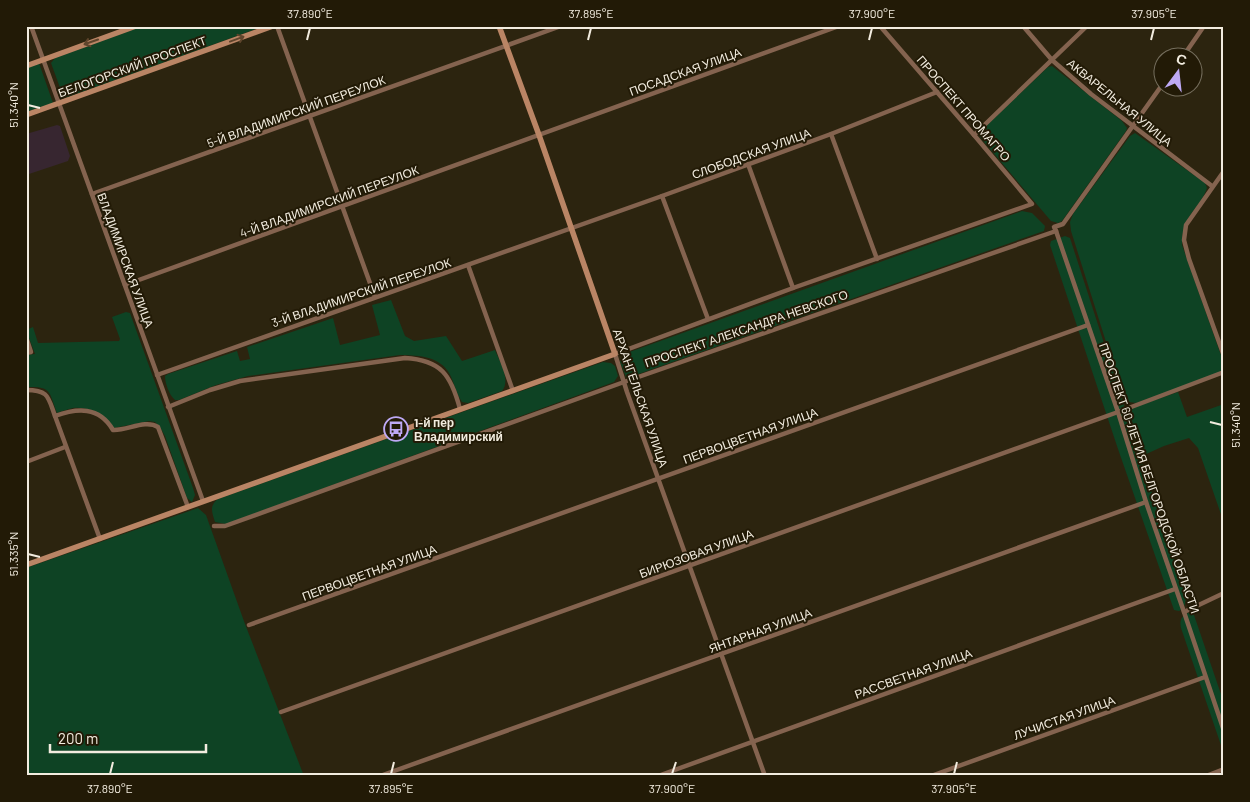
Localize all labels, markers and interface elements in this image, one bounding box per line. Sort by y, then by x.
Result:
text: 37.890°E [287,6,333,20]
text: 37.895°E [568,6,614,20]
text: 37.900°E [849,6,895,20]
text: 37.905°E [1131,6,1177,20]
street label: БЕЛОГОРСКИЙ ПРОСПЕКТ [56,32,209,99]
one-way arrow [229,34,244,43]
one-way arrow [83,38,99,48]
street label: ПОСАДСКАЯ УЛИЦА [627,44,743,99]
north arrow [1152,48,1202,98]
text: С [1174,49,1189,68]
street label: ПРОСПЕКТ ПРОМАГРО [914,52,1014,164]
street label: АКВАРЕЛЬНАЯ УЛИЦА [1064,55,1175,149]
street label: 5-Й ВЛАДИМИРСКИЙ ПЕРЕУЛОК [205,72,387,151]
text: 51.340°N [6,82,20,128]
street label: СЛОБОДСКАЯ УЛИЦА [690,125,813,182]
street label: 4-Й ВЛАДИМИРСКИЙ ПЕРЕУЛОК [238,162,421,241]
street label: ВЛАДИМИРСКАЯ УЛИЦА [94,191,157,330]
street label: 3-Й ВЛАДИМИРСКИЙ ПЕРЕУЛОК [270,255,453,330]
street label: ПРОСПЕКТ АЛЕКСАНДРА НЕВСКОГО [643,287,850,370]
street label: АРХАНГЕЛЬСКАЯ УЛИЦА [610,327,671,469]
street label: ПРОСПЕКТ 60-ЛЕТИЯ БЕЛГОРОДСКОЙ ОБЛАСТИ [1096,341,1203,615]
text: 51.340°N [1228,402,1242,448]
street label: ПЕРВОЦВЕТНАЯ УЛИЦА [681,404,820,467]
place label: 1-й пер Владимирский [414,415,503,444]
bus stop icon: 1-й пер Владимирский [383,416,409,442]
street label: БИРЮЗОВАЯ УЛИЦА [637,526,755,581]
text: 51.335°N [6,532,20,576]
street label: ПЕРВОЦВЕТНАЯ УЛИЦА [300,541,439,604]
street label: ЯНТАРНАЯ УЛИЦА [707,605,814,656]
street label: РАССВЕТНАЯ УЛИЦА [852,645,974,702]
street label: ЛУЧИСТАЯ УЛИЦА [1011,692,1117,743]
scale bar [50,722,206,754]
text: 200 m [58,729,98,747]
text: 37.890°E [87,781,133,795]
text: 37.895°E [368,781,414,795]
text: 37.900°E [649,781,695,795]
text: 37.905°E [931,781,977,795]

